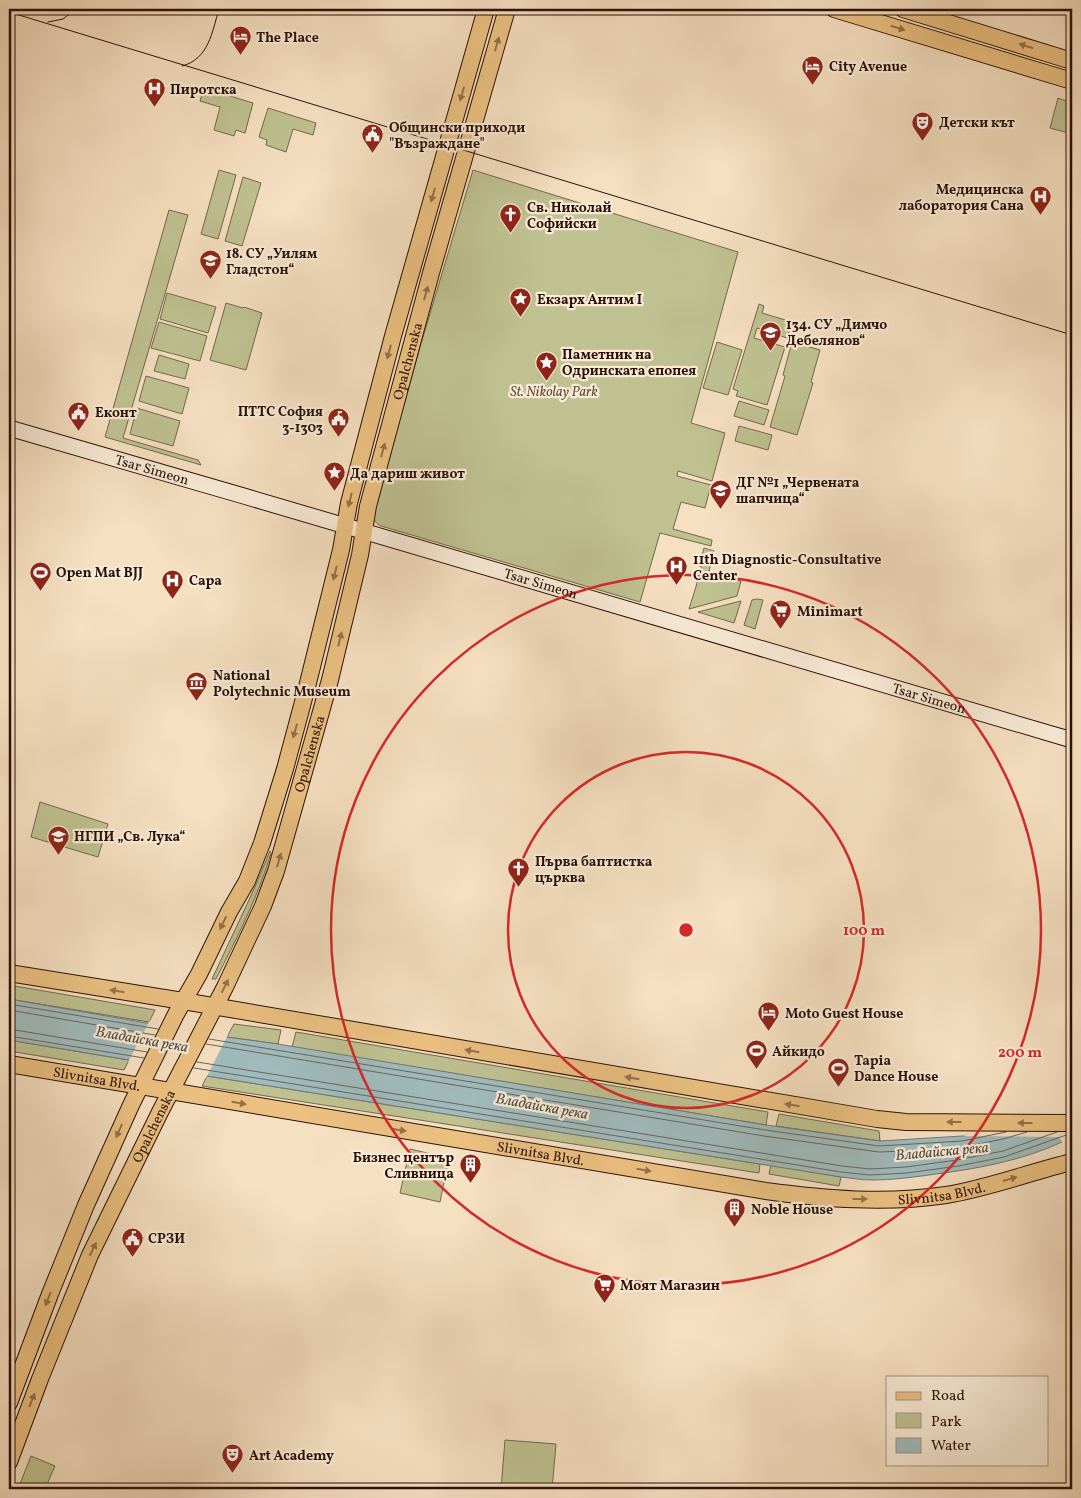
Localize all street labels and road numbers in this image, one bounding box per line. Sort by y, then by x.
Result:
street label: Opalchenska [389,321,428,402]
street label: Tsar Simeon [113,451,191,491]
street label: Tsar Simeon [501,565,580,605]
street label: Tsar Simeon [890,680,968,719]
street label: Opalchenska [291,713,331,795]
street label: Slivnitsa Blvd. [51,1064,142,1097]
street label: Opalchenska [129,1087,181,1166]
street label: Slivnitsa Blvd. [495,1138,585,1171]
street label: Slivnitsa Blvd. [897,1179,988,1210]

